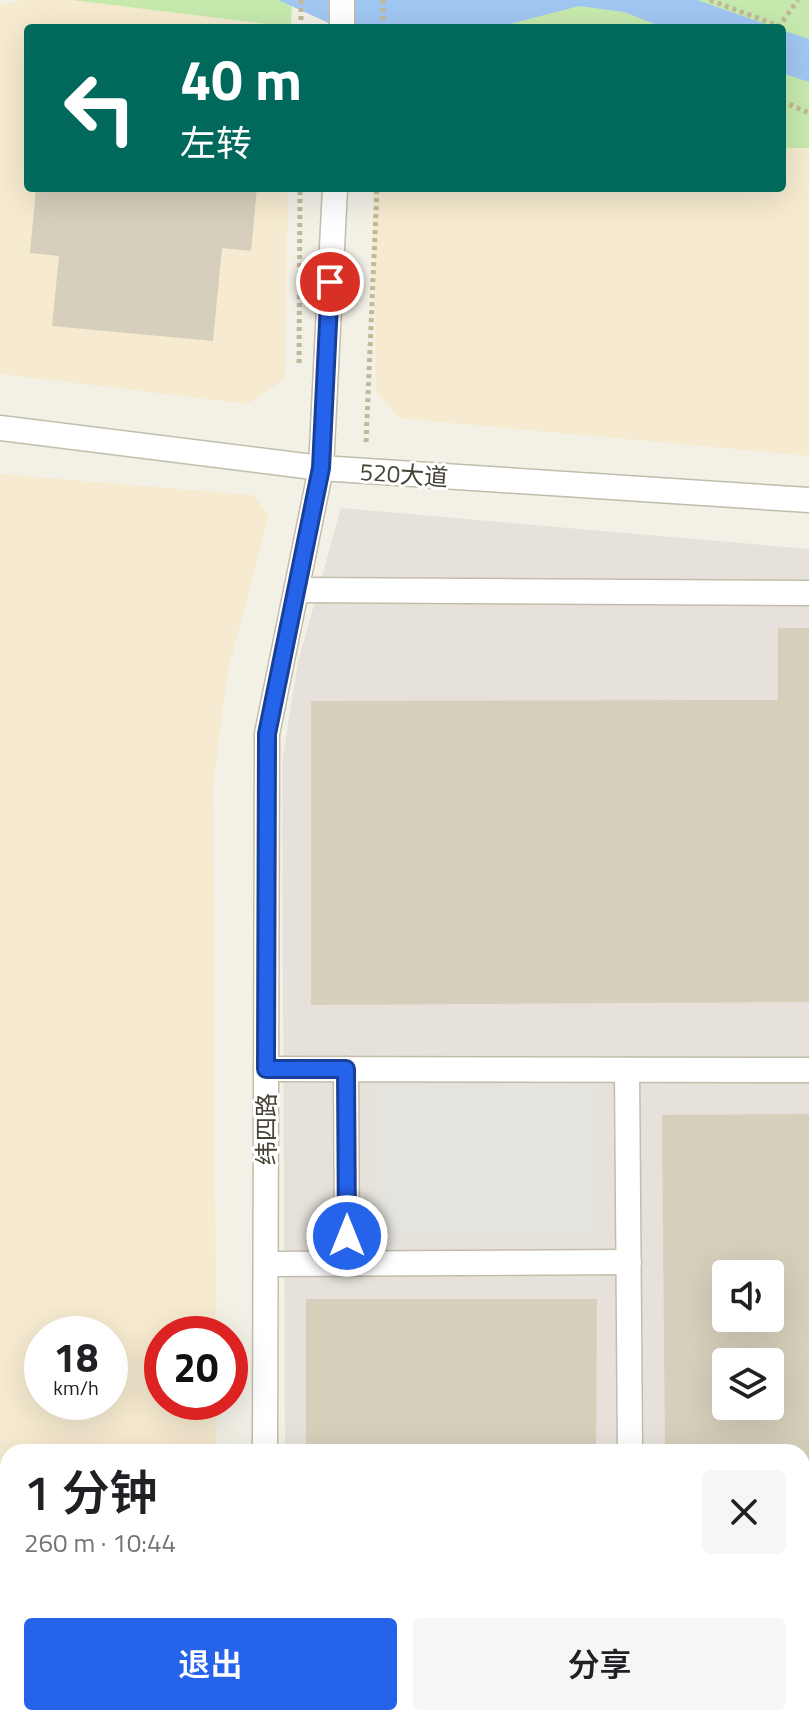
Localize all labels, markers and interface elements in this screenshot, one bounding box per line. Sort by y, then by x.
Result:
text: 40 m [180,37,302,122]
icon: left [48,56,152,160]
text: 左转 [180,115,252,170]
pin [296,248,364,316]
icon: arrive [308,260,352,304]
street label: 520大道 [359,453,449,495]
street label: 纬四路 [248,1093,284,1165]
position arrow [305,1194,389,1278]
map controls [712,1260,784,1420]
button: sound [712,1260,784,1332]
speed limit sign: 20 [144,1316,248,1420]
text: 18 [54,1327,98,1388]
button: layers [712,1348,784,1420]
text: km/h [53,1372,99,1403]
text: 1 分钟 [24,1456,157,1529]
button: close [702,1470,786,1554]
text: 260 m · 10:44 [24,1523,176,1562]
button: 退出 [24,1618,397,1710]
button: 分享 [413,1618,786,1710]

